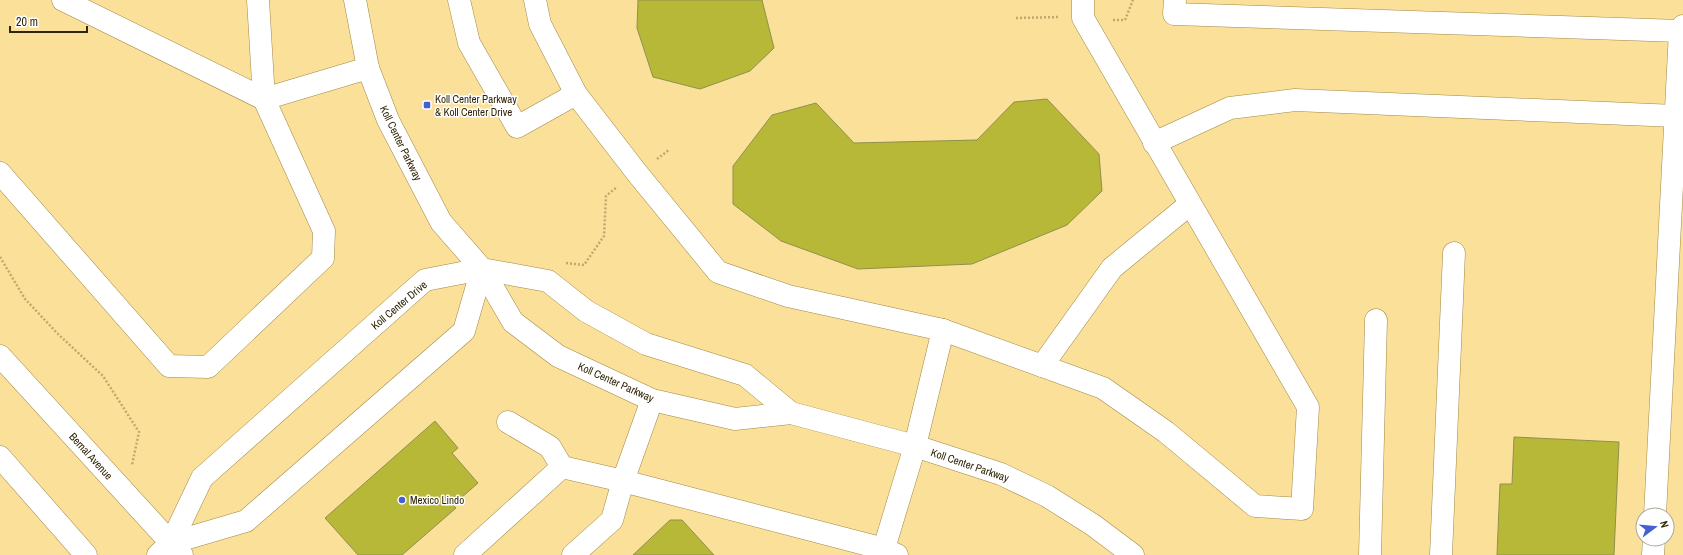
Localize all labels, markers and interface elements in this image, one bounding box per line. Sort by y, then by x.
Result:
scale bar [10,8,87,34]
text: 20 m [16,14,38,30]
place label: Koll Center Parkway & Koll Center Drive [435,92,517,119]
marker: Koll Center Parkway & Koll Center Drive [422,100,432,110]
street label: Koll Center Parkway [377,103,425,183]
street label: Koll Center Drive [368,278,430,332]
street label: Koll Center Parkway [576,359,657,405]
street label: Bernal Avenue [66,430,116,482]
street label: Koll Center Parkway [929,445,1011,485]
place label: Mexico Lindo [410,493,464,507]
marker: Mexico Lindo [397,495,407,505]
north arrow [1635,507,1675,547]
text: N [1657,519,1672,529]

